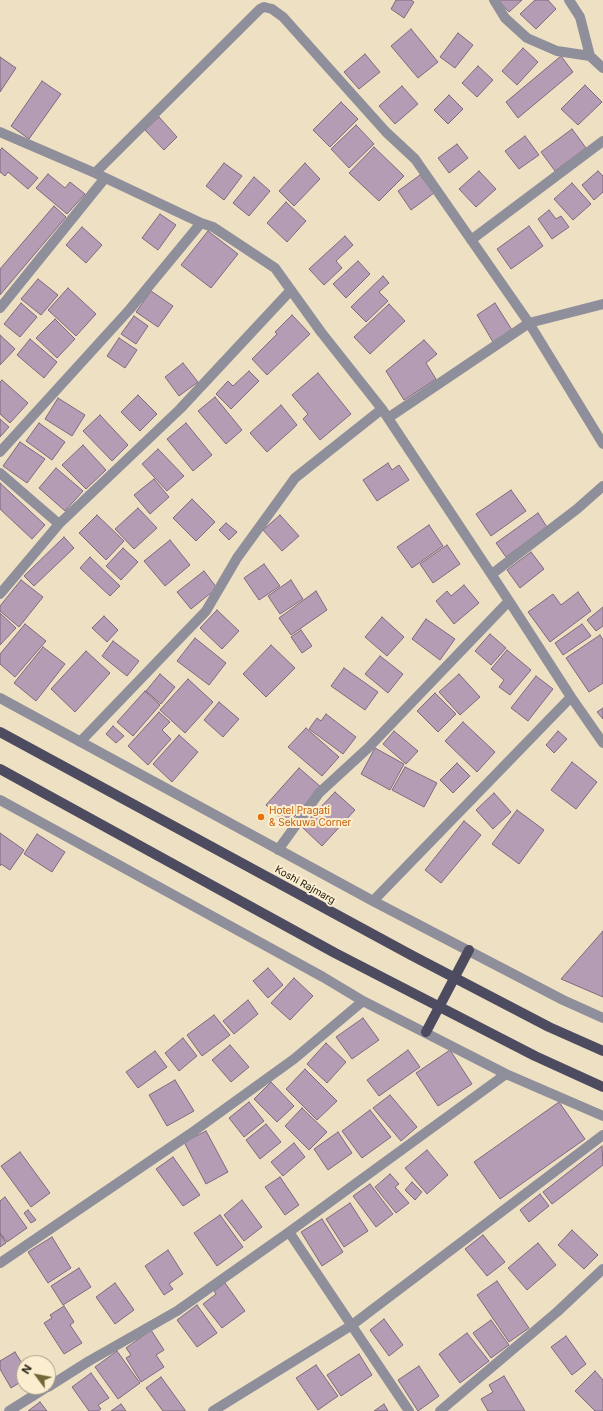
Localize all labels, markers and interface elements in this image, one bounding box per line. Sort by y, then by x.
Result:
place label: Hotel Pragati & Sekuwa Corner [269,805,351,828]
marker: Hotel Pragati & Sekuwa Corner [256,812,266,822]
street label: Koshi Rajmarg [273,863,337,907]
north arrow [16,1355,56,1395]
text: N [19,1362,35,1376]

